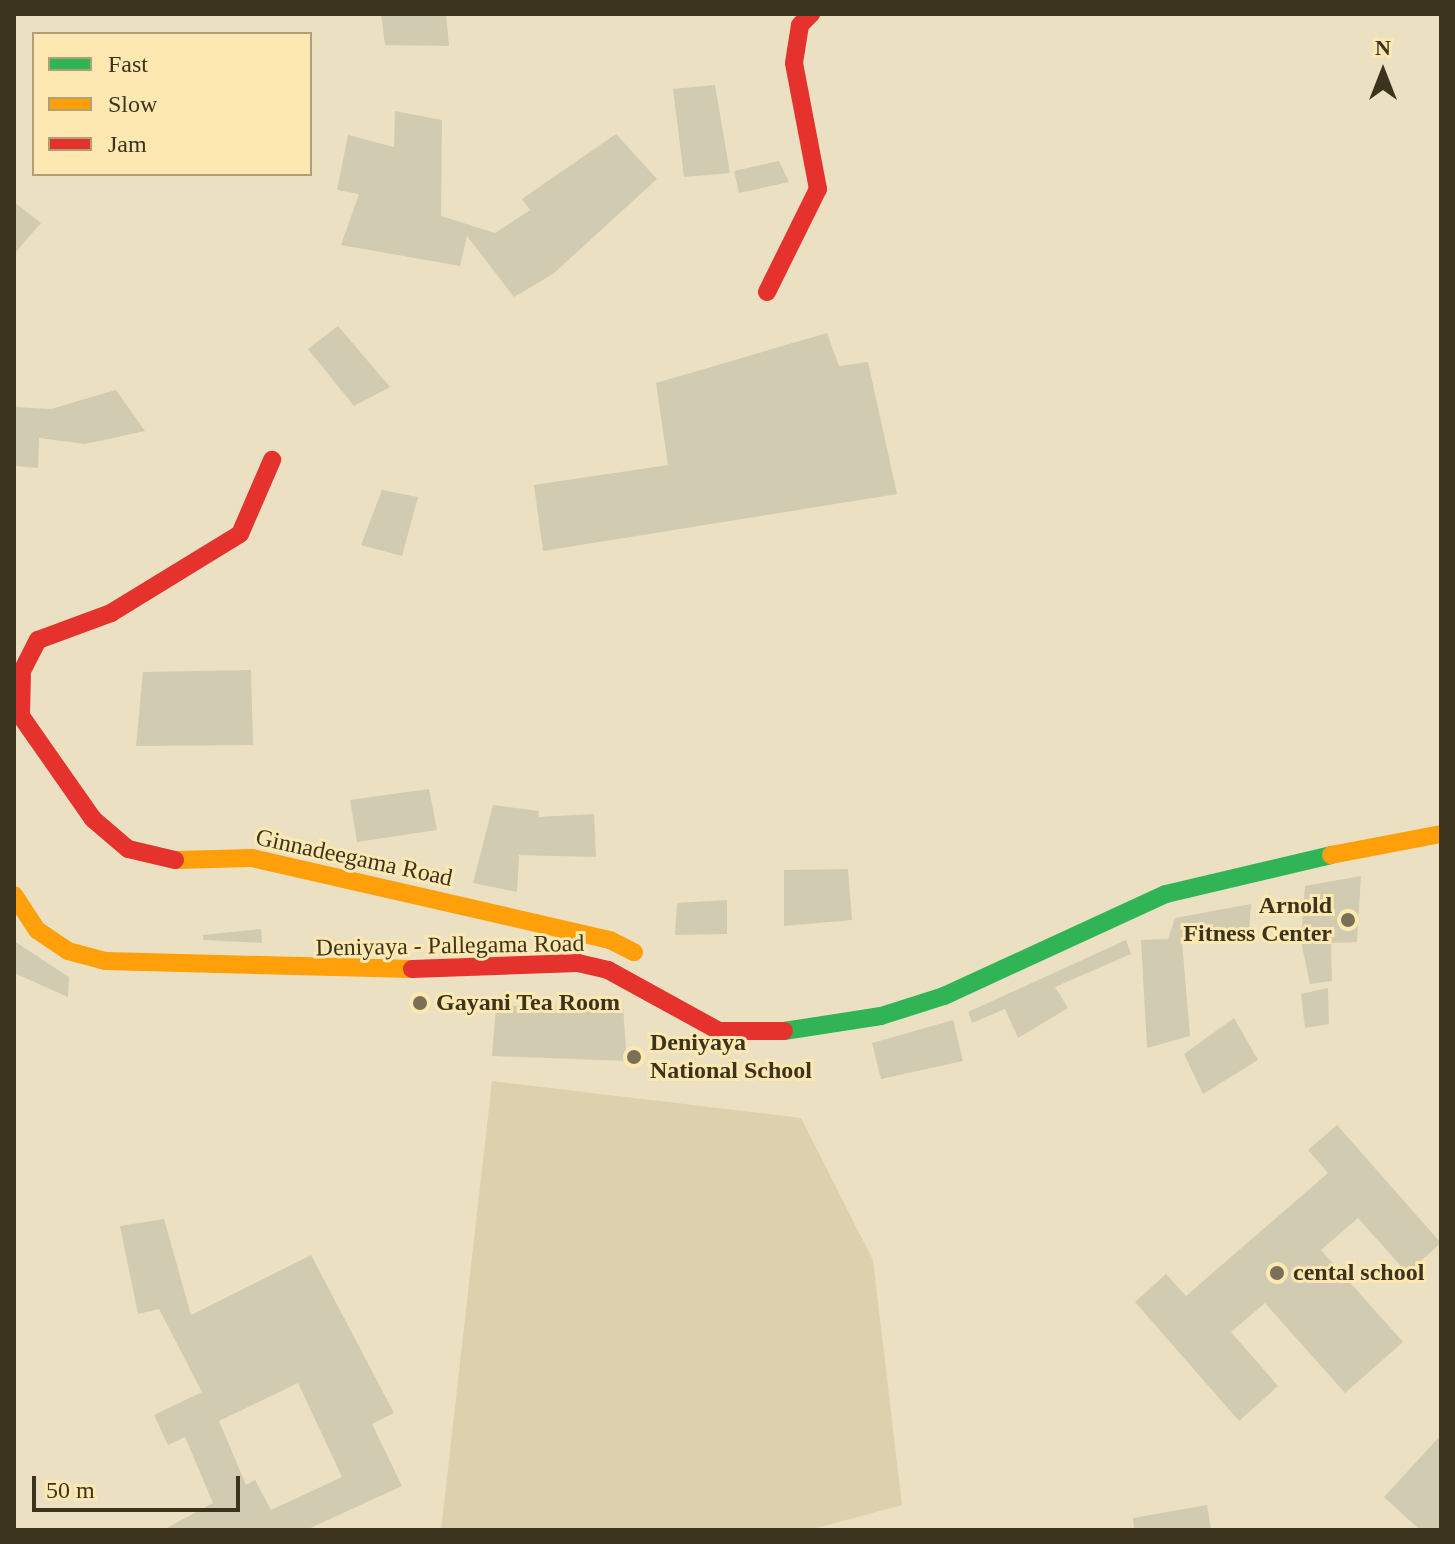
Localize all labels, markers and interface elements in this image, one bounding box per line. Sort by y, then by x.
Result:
legend [32,32,312,176]
north arrow [1343,32,1423,112]
text: N [1375,35,1391,60]
text: Fast [108,51,148,77]
text: Slow [108,91,157,117]
text: Jam [108,131,147,157]
street label: Ginnadeegama Road [253,823,455,893]
place label: Arnold Fitness Center [1183,892,1332,948]
marker: Arnold Fitness Center [1339,911,1357,929]
street label: Deniyaya - Pallegama Road [315,929,585,963]
place label: Gayani Tea Room [436,989,620,1017]
marker: Gayani Tea Room [411,994,429,1012]
place label: Deniyaya National School [650,1029,812,1085]
marker: Deniyaya National School [625,1048,643,1066]
place label: cental school [1293,1259,1424,1287]
marker: cental school [1268,1264,1286,1282]
scale bar [36,1460,244,1510]
text: 50 m [46,1477,95,1503]

